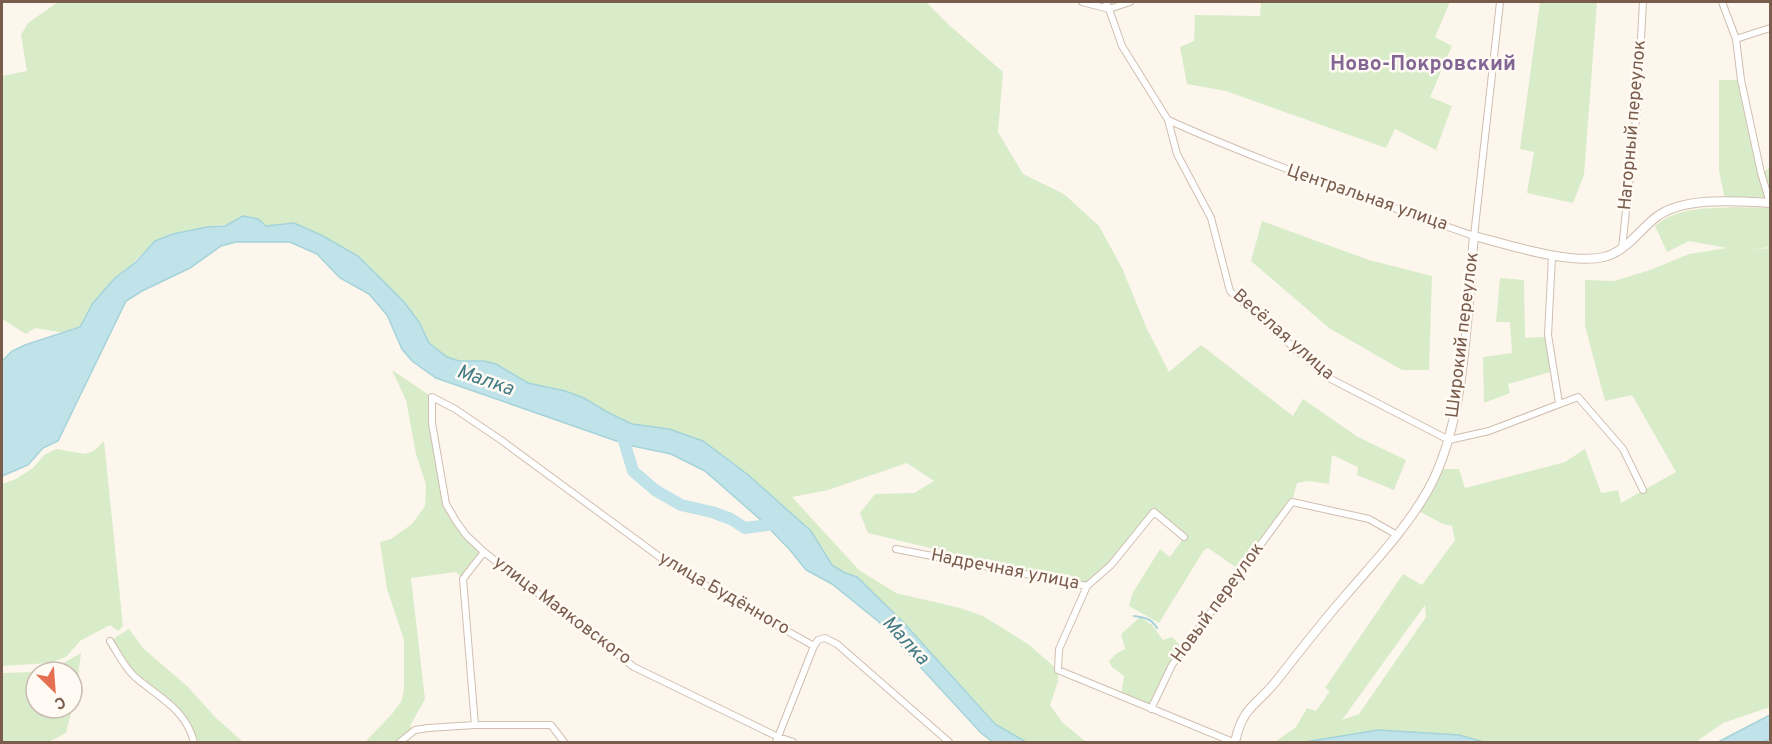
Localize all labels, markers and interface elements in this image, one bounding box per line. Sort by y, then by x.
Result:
street label: Нагорный переулок [1614,39,1652,211]
district label: Ново-Покровский [1330,51,1516,78]
street label: Центральная улица [1283,160,1451,236]
street label: Широкий переулок [1441,251,1485,419]
street label: Весёлая улица [1227,284,1339,386]
water label: Малка [453,359,518,403]
street label: Новый переулок [1167,538,1269,668]
street label: Надречная улица [929,544,1081,596]
street label: улица Будённого [654,547,794,641]
street label: улица Маяковского [488,552,636,670]
water label: Малка [876,611,935,672]
north arrow [24,660,84,720]
text: С [51,691,68,713]

